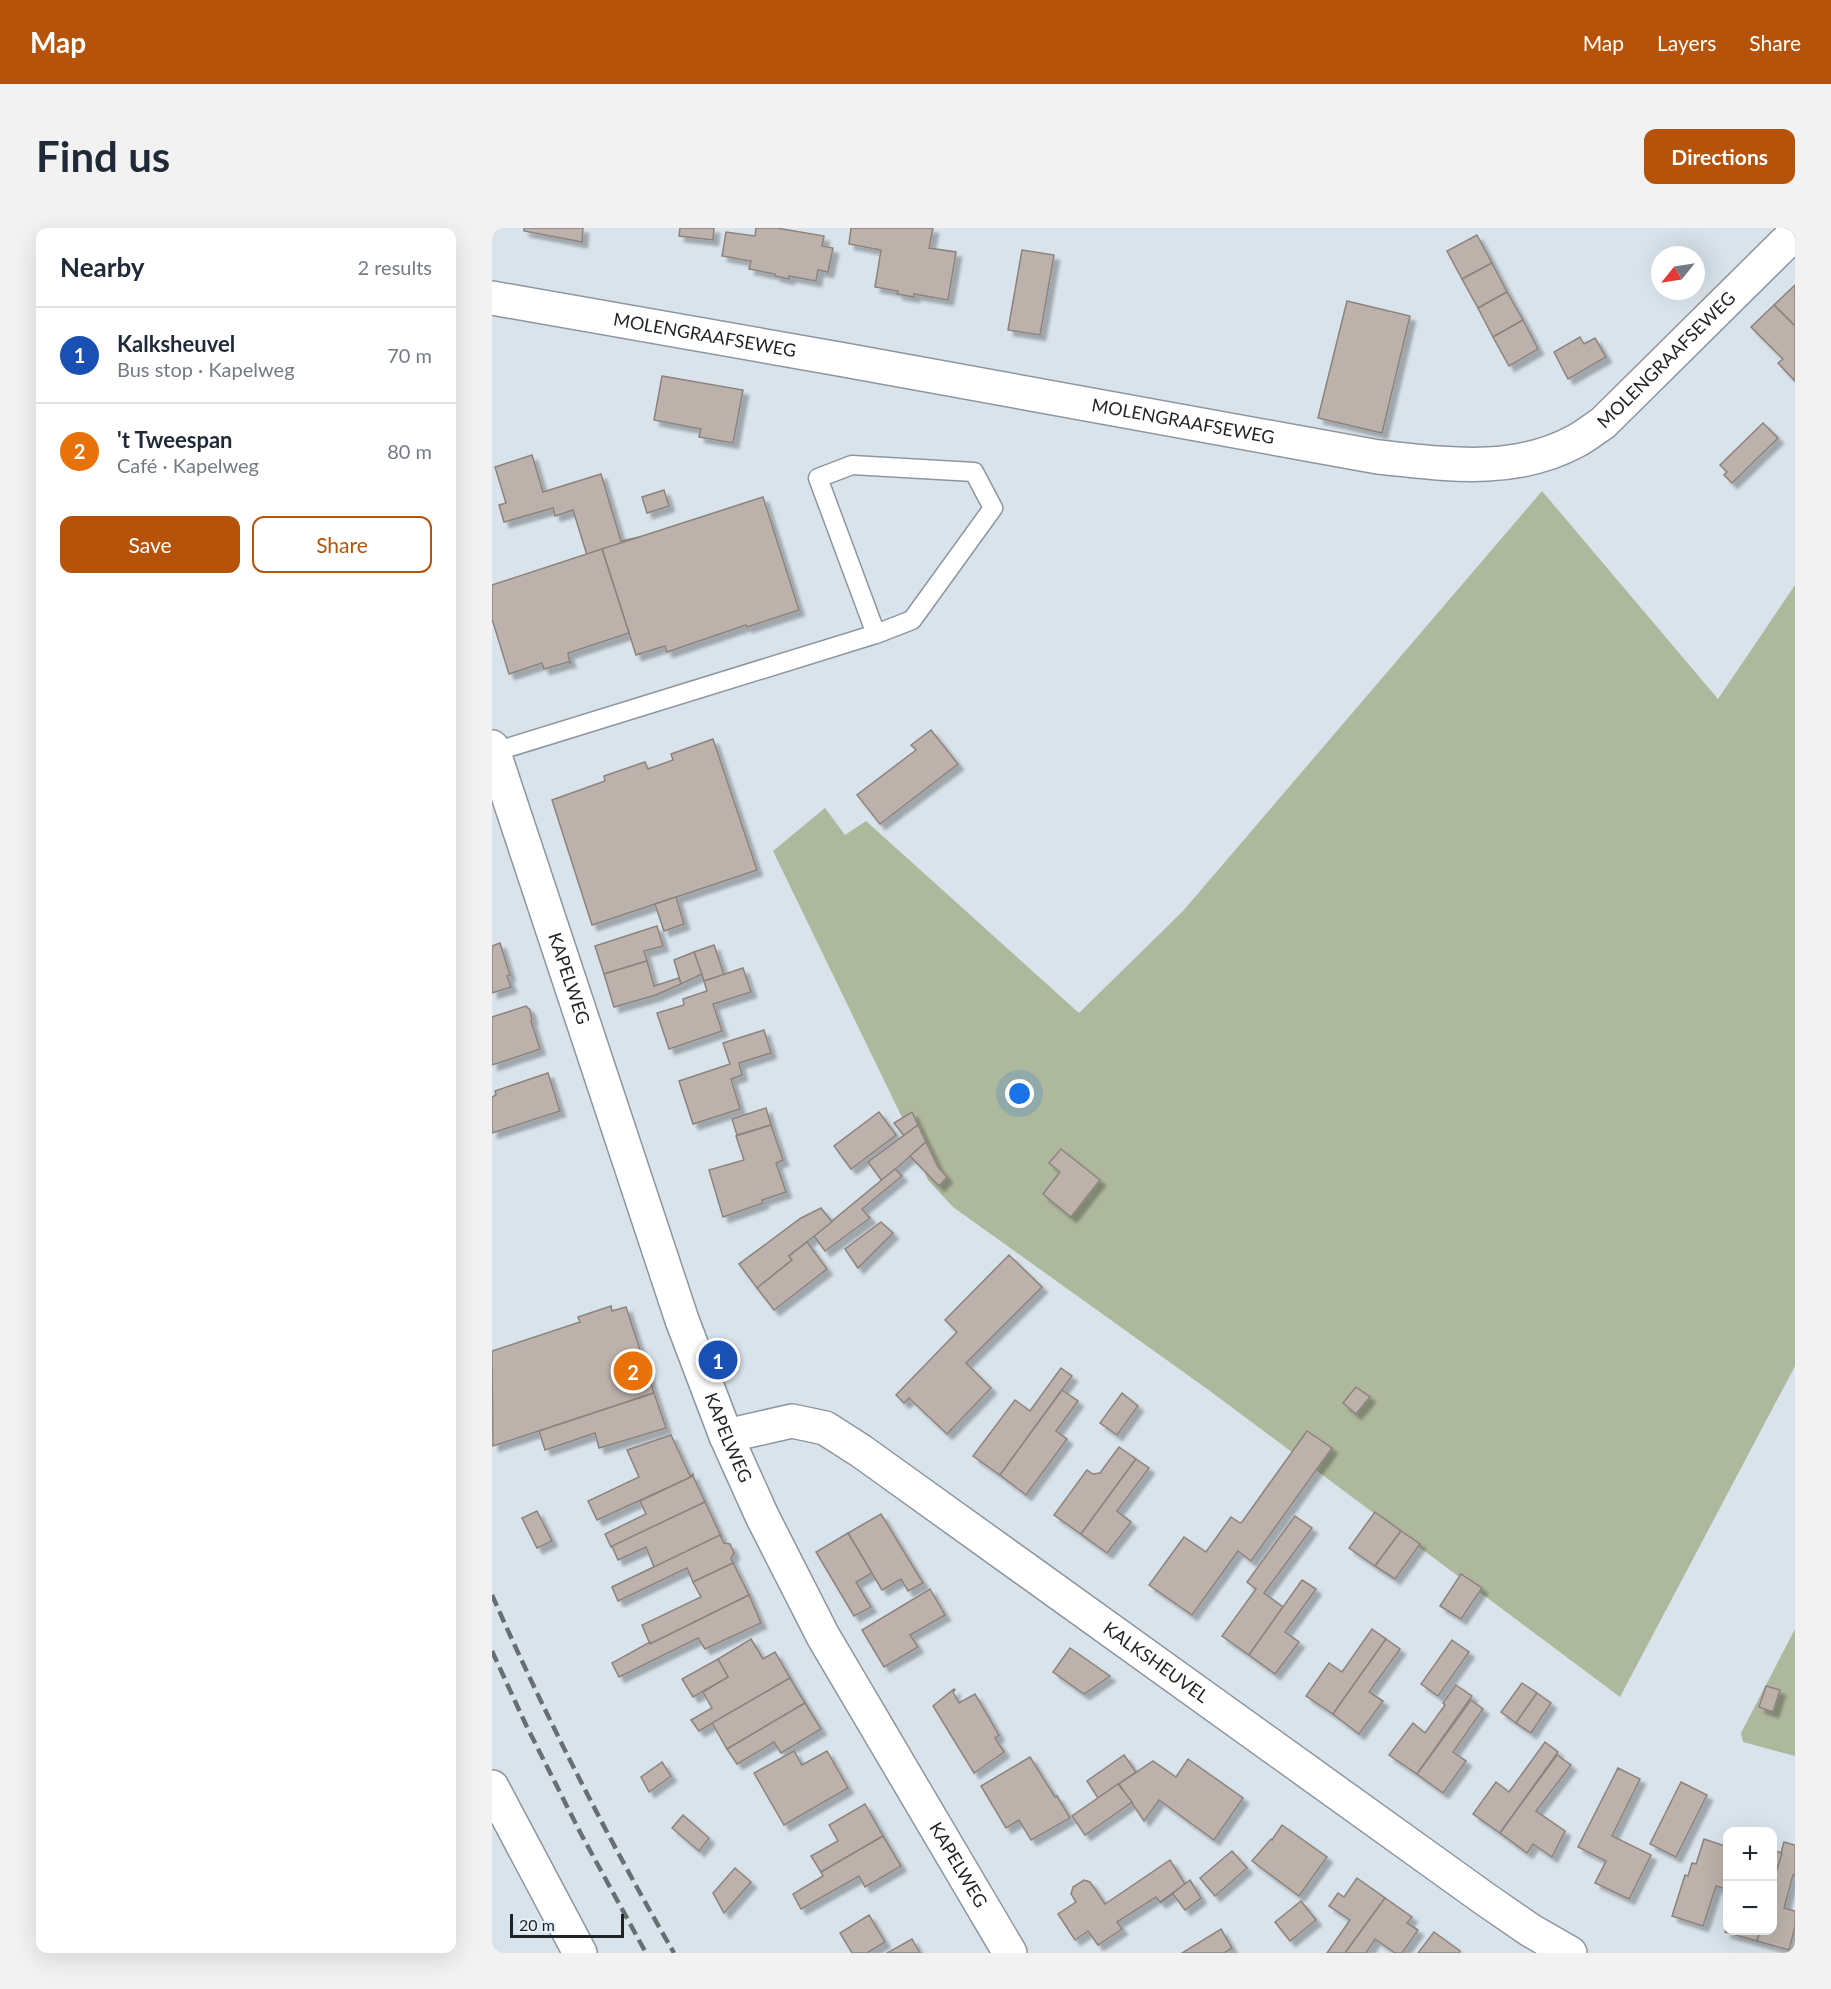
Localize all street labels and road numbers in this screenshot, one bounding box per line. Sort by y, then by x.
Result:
street label: MOLENGRAAFSEWEG [1592,286,1739,432]
street label: MOLENGRAAFSEWEG [612,308,798,361]
street label: MOLENGRAAFSEWEG [1090,393,1276,448]
street label: KAPELWEG [544,930,595,1027]
street label: KAPELWEG [701,1389,757,1486]
street label: KALKSHEUVEL [1099,1617,1213,1707]
street label: KAPELWEG [925,1818,993,1911]

